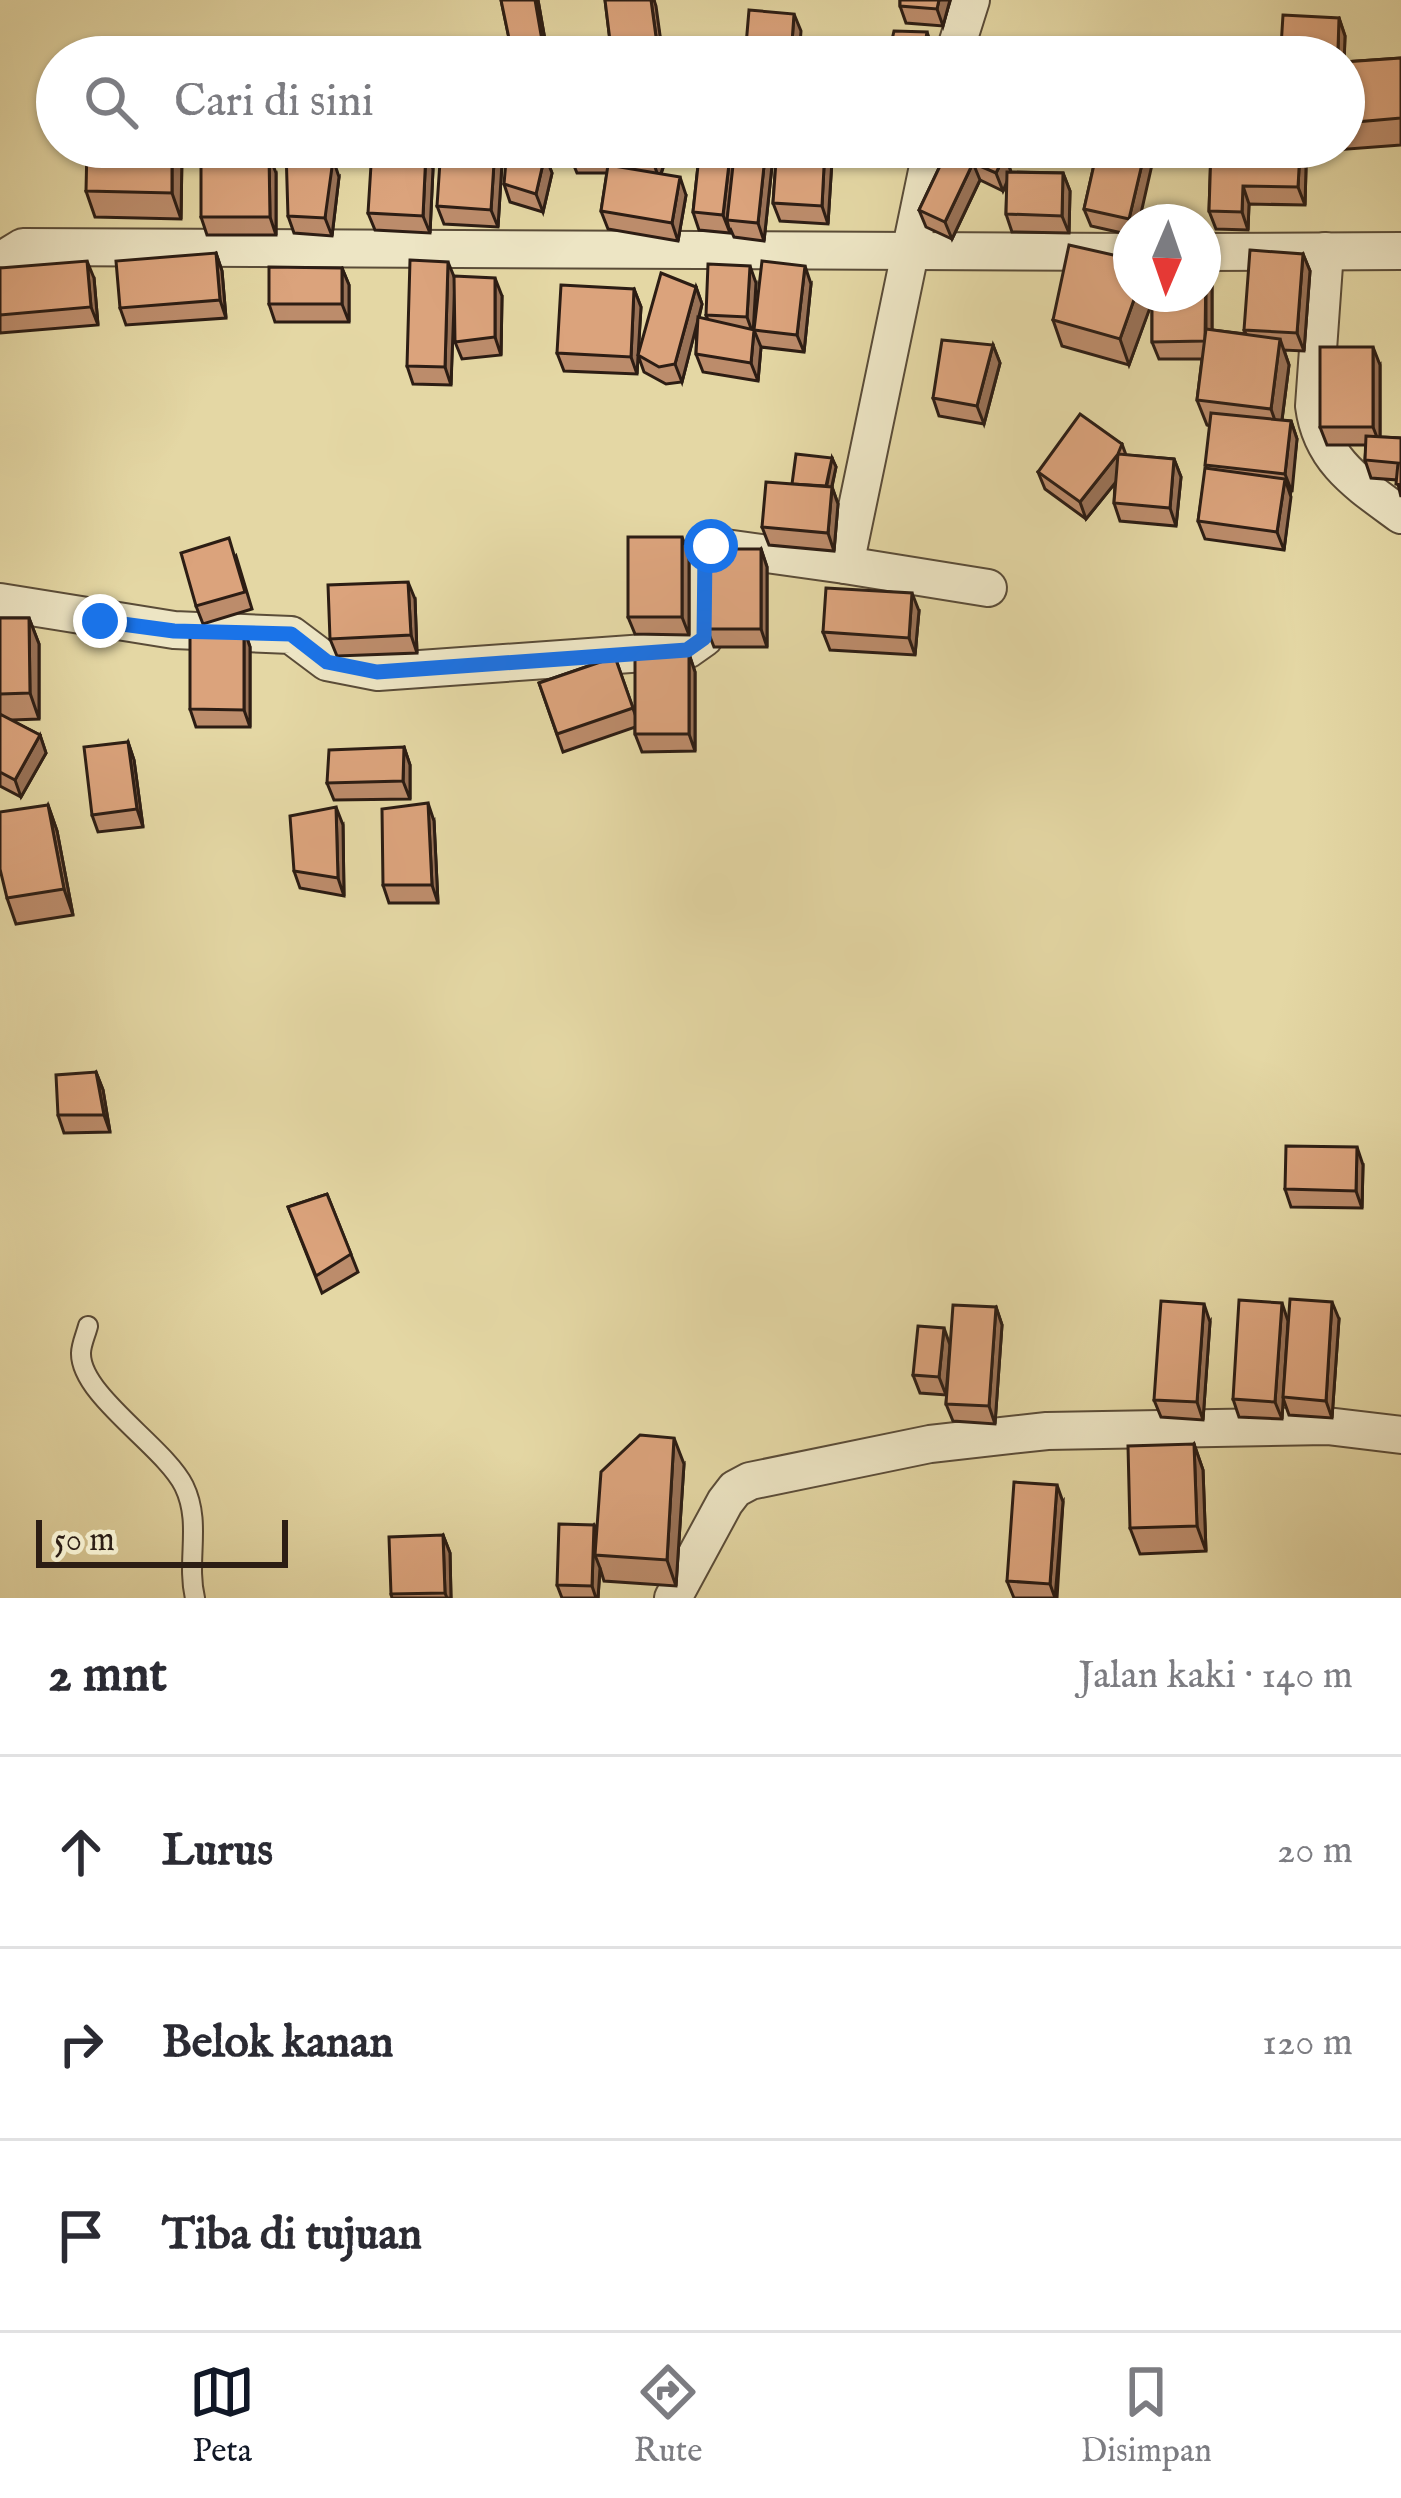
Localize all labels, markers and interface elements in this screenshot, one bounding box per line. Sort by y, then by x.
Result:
search box [36,36,1365,168]
icon: search [78,69,144,135]
text: Cari di sini [174,74,374,131]
north arrow [1113,204,1221,312]
route start [684,519,738,573]
route end [73,594,127,648]
scale bar [36,1514,288,1567]
text: 50 m [54,1520,115,1562]
text: 2 mnt [48,1644,167,1709]
text: Jalan kaki · 140 m [1078,1652,1353,1701]
icon: ahead [48,1819,114,1885]
text: Lurus [162,1823,273,1880]
text: 20 m [1277,1827,1353,1876]
icon: right [48,2011,114,2077]
text: Belok kanan [162,2015,393,2072]
text: 120 m [1262,2019,1353,2068]
icon: arrive [48,2203,114,2269]
text: Tiba di tujuan [162,2207,422,2264]
tab: Peta [189,2359,255,2473]
tab: Rute [634,2359,702,2473]
tab: Disimpan [1081,2359,1212,2473]

